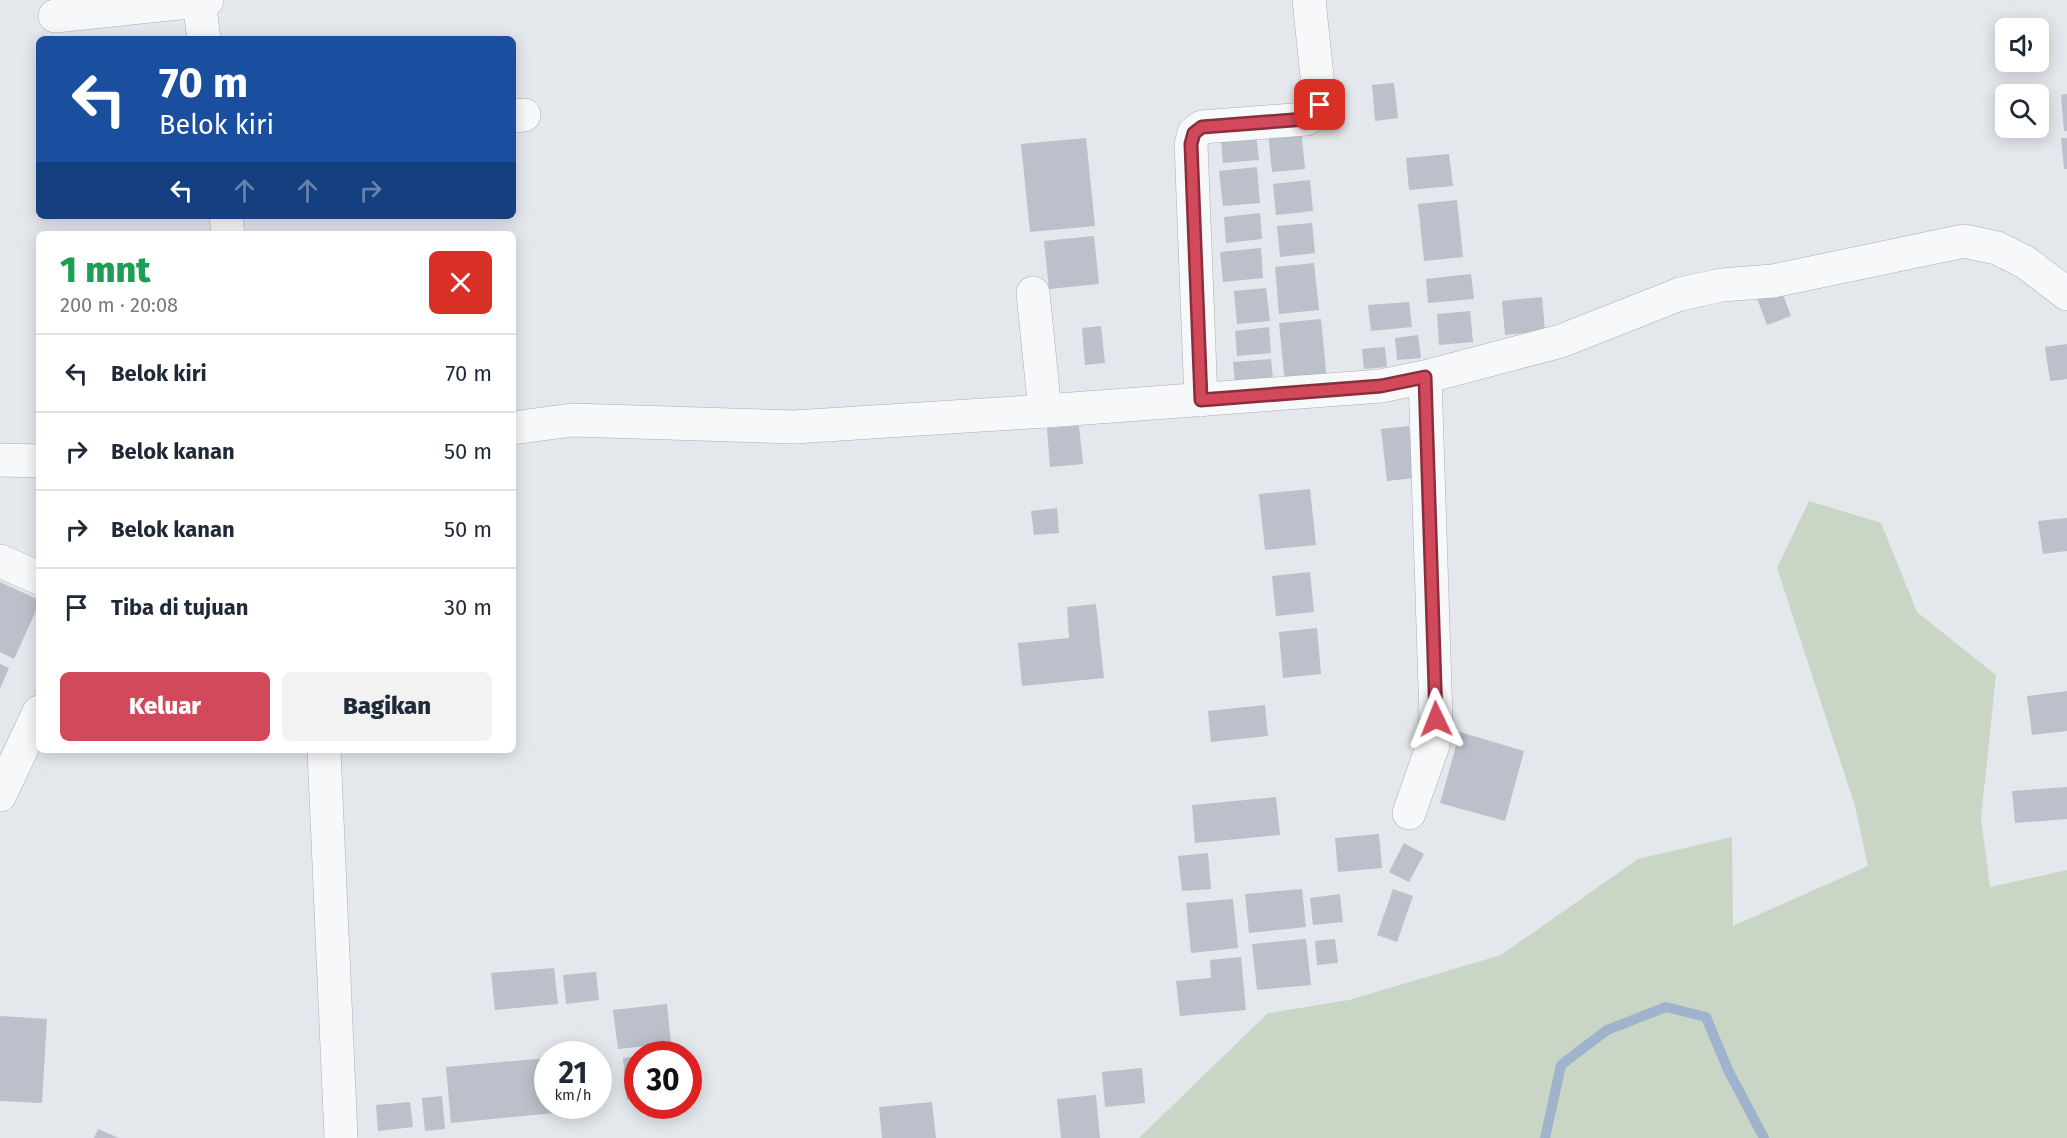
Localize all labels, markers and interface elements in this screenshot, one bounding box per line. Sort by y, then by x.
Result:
map controls [1995,18,2049,138]
button: sound [1995,18,2049,72]
text: 70 m [159,58,248,108]
icon: left [60,60,138,138]
pin [1294,79,1345,130]
button: search [1995,84,2049,138]
icon: arrive [1303,88,1336,121]
text: Belok kiri [159,109,274,141]
icon: left [165,174,198,207]
icon: ahead [228,174,261,207]
icon: ahead [291,174,324,207]
icon: right [354,174,387,207]
text: 1 mnt [60,248,150,292]
button: close [429,251,492,314]
text: 200 m · 20:08 [60,293,178,317]
icon: left [60,357,93,390]
text: Belok kiri [111,360,207,387]
text: 70 m [446,360,492,387]
icon: right [60,435,93,468]
text: Belok kanan [111,438,235,465]
text: 50 m [444,438,492,465]
icon: right [60,513,93,546]
text: Belok kanan [111,516,235,543]
text: 50 m [444,516,492,543]
icon: arrive [60,591,93,624]
text: Tiba di tujuan [111,594,248,621]
text: 30 m [444,594,492,621]
button: Keluar [60,672,270,741]
button: Bagikan [282,672,492,741]
position arrow [1404,687,1468,751]
speed limit sign: 30 [624,1041,702,1119]
text: 21 [559,1055,587,1091]
text: km/h [554,1086,592,1104]

